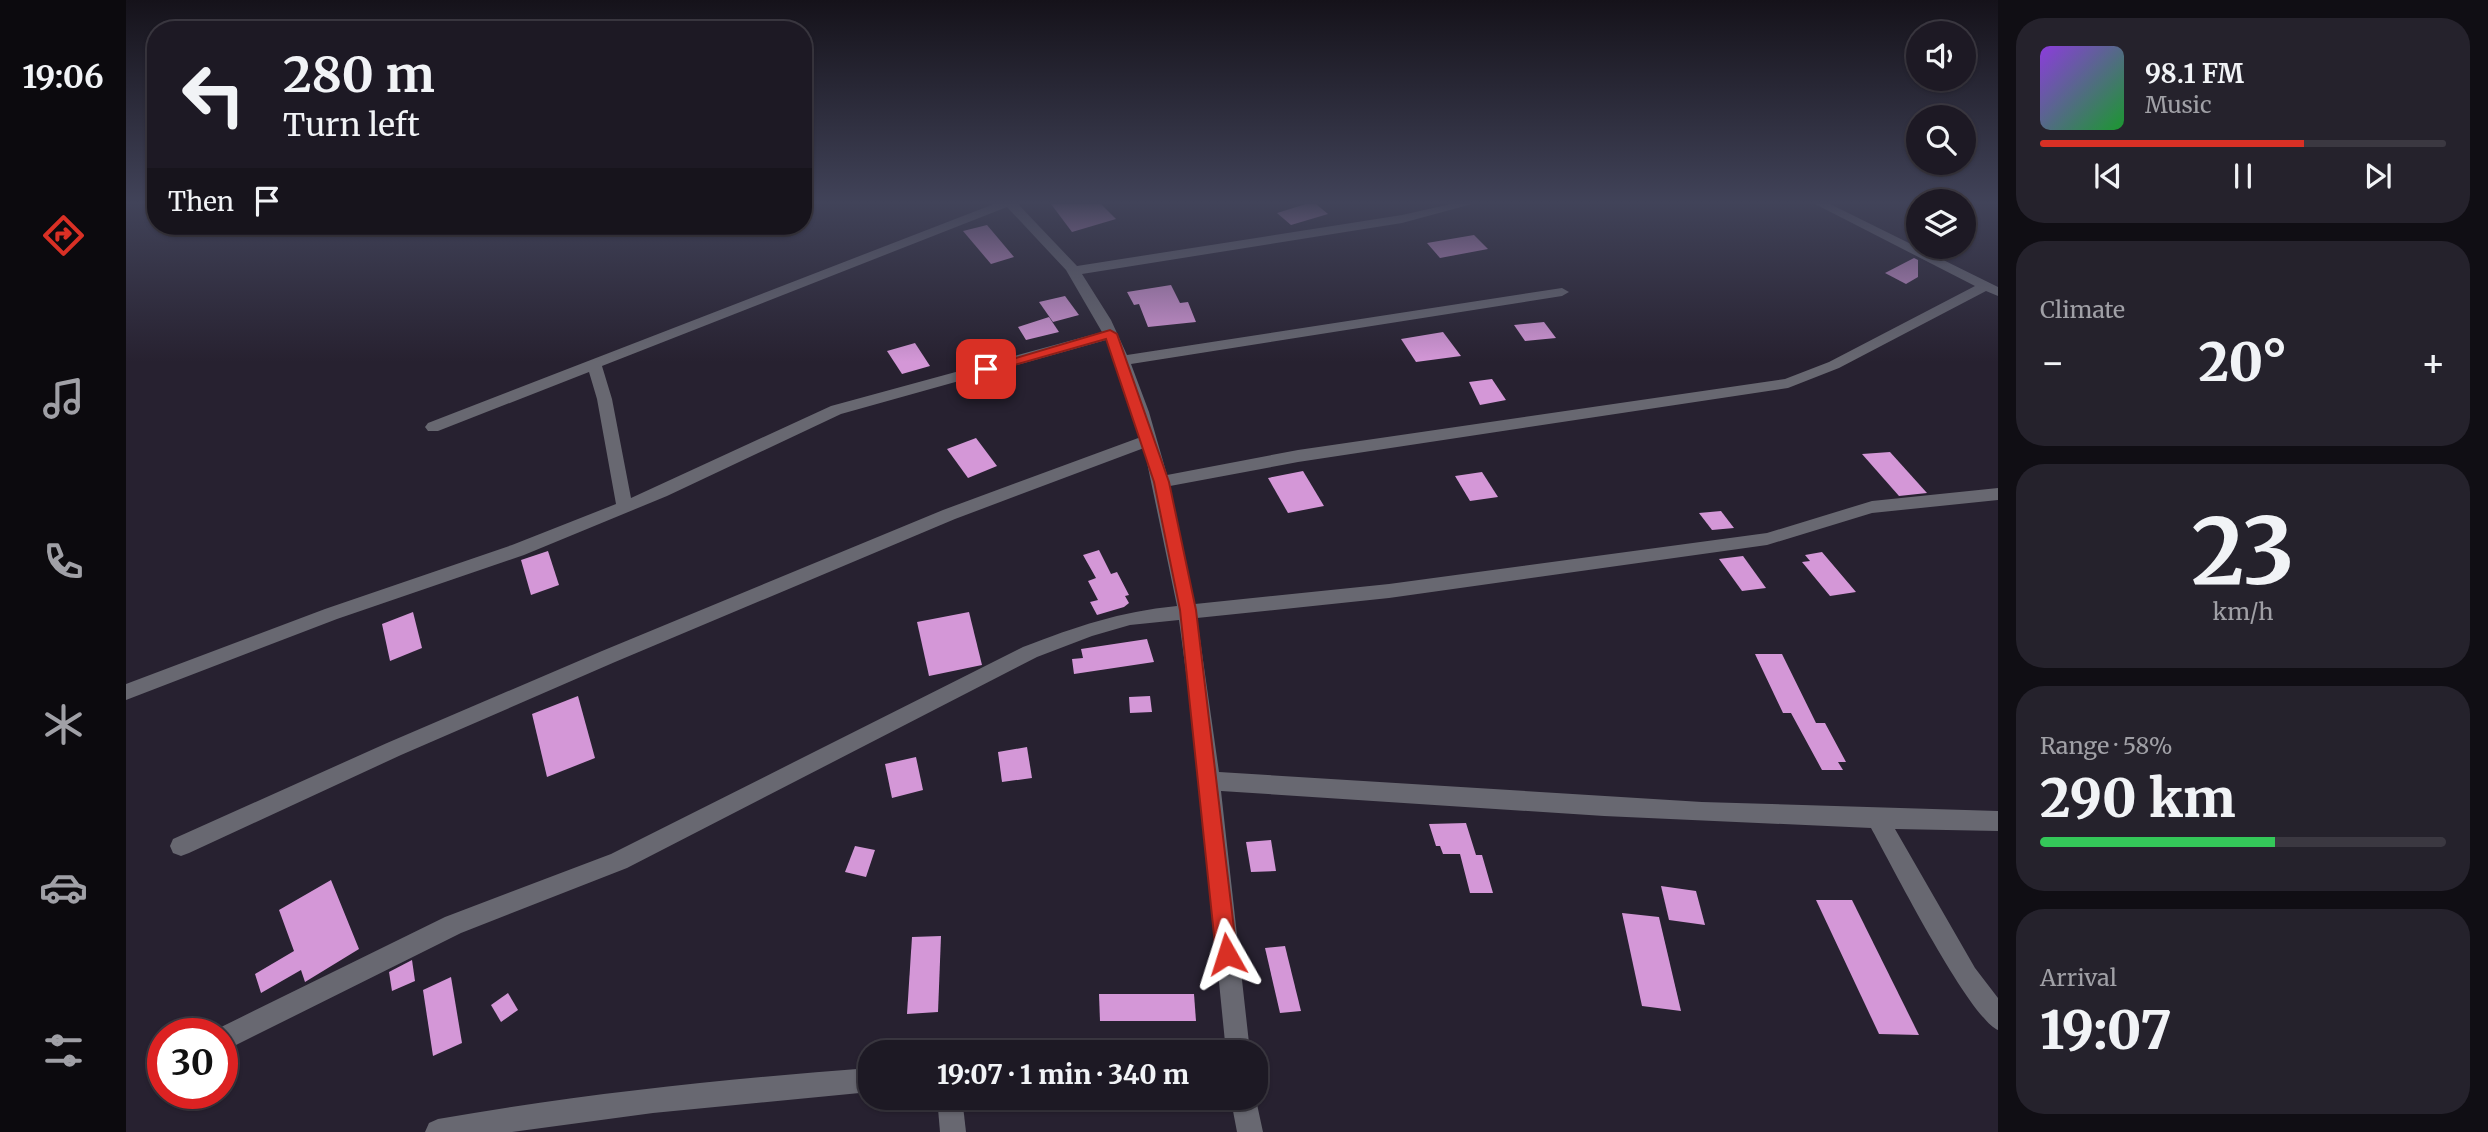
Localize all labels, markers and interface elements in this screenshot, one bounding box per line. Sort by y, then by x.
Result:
map controls [1906,21,1976,259]
button: sound [1906,21,1976,91]
text: 280 m [283,44,435,105]
icon: left [168,49,259,140]
text: 19:06 [22,57,104,97]
text: 98.1 FM [2145,57,2244,90]
text: Music [2145,90,2212,119]
text: Turn left [283,105,420,145]
button: search [1906,105,1976,175]
icon: previous [2089,157,2127,195]
icon: pause [2224,157,2262,195]
icon: next [2359,157,2397,195]
icon: arrive [248,182,286,220]
text: Then [168,185,234,218]
button: layers [1906,189,1976,259]
icon: directions [39,211,88,260]
text: Climate [2040,295,2125,324]
text: 20° [2199,330,2287,395]
pin [956,339,1016,399]
text: − [2040,339,2065,386]
text: + [2421,339,2446,386]
icon: arrive [967,350,1005,388]
icon: music [39,374,88,423]
text: 23 [2191,494,2295,609]
icon: phone [39,537,88,586]
text: km/h [2213,597,2273,626]
icon: climate [39,700,88,749]
text: Range · 58% [2040,731,2173,760]
text: 290 km [2040,766,2235,831]
icon: car [39,863,88,912]
position arrow [1190,917,1264,991]
text: Arrival [2040,963,2117,992]
text: 19:07 [2040,998,2172,1063]
speed limit sign: 30 [147,1018,238,1109]
icon: filters [39,1026,88,1075]
text: 19:07 · 1 min · 340 m [937,1058,1189,1091]

